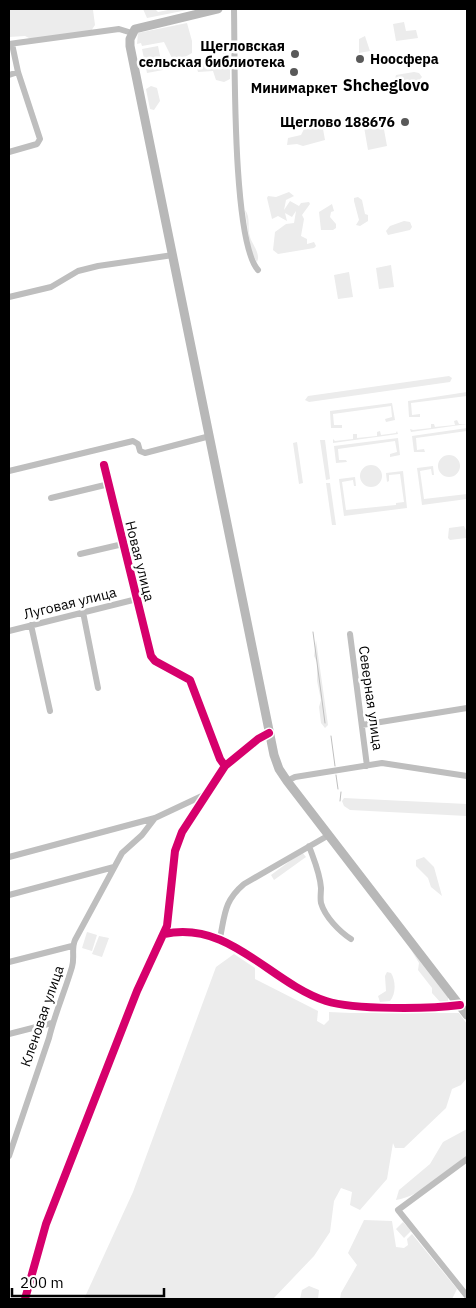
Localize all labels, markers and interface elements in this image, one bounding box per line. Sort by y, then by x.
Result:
place label: Щегловская сельская библиотека [139,37,285,71]
marker: Щегловская сельская библиотека [289,48,301,60]
place label: Ноосфера [370,50,439,68]
marker: Ноосфера [354,53,366,65]
marker: Минимаркет [288,66,300,78]
district label: Shcheglovo [343,75,429,95]
place label: Минимаркет [251,79,337,97]
place label: Щеглово 188676 [280,113,395,131]
marker: Щеглово 188676 [399,116,411,128]
street label: Новая улица [121,519,159,604]
street label: Луговая улица [22,583,119,623]
street label: Северная улица [355,645,387,752]
street label: Кленовая улица [16,963,68,1069]
scale bar [12,1266,165,1298]
text: 200 m [20,1273,64,1292]

